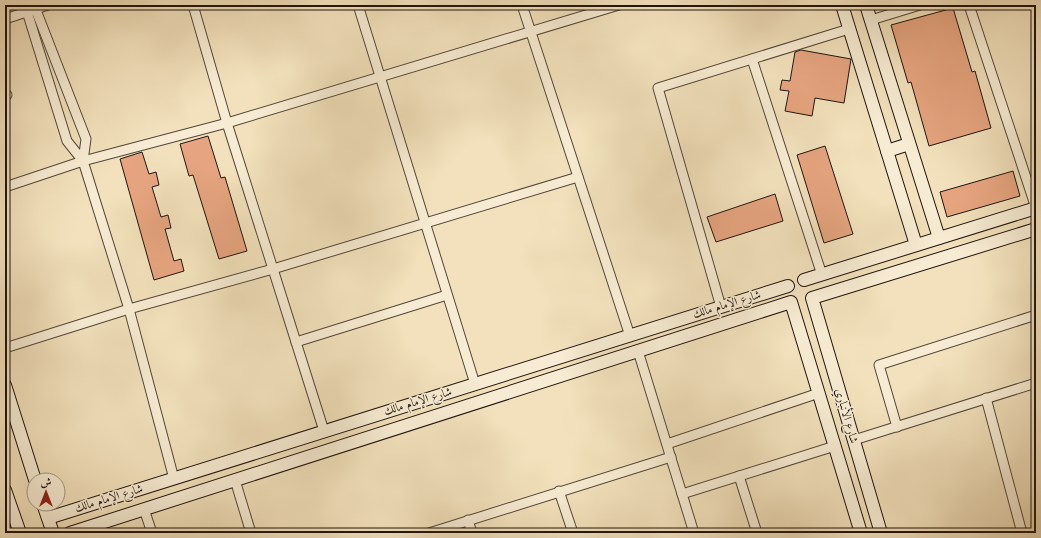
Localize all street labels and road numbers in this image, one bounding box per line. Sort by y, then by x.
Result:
street label: شارع الإمام مالك [692,289,764,325]
street label: شارع الإمام مالك [383,386,455,422]
street label: شارع الأنباري [829,386,863,446]
street label: شارع الإمام مالك [74,483,146,519]

